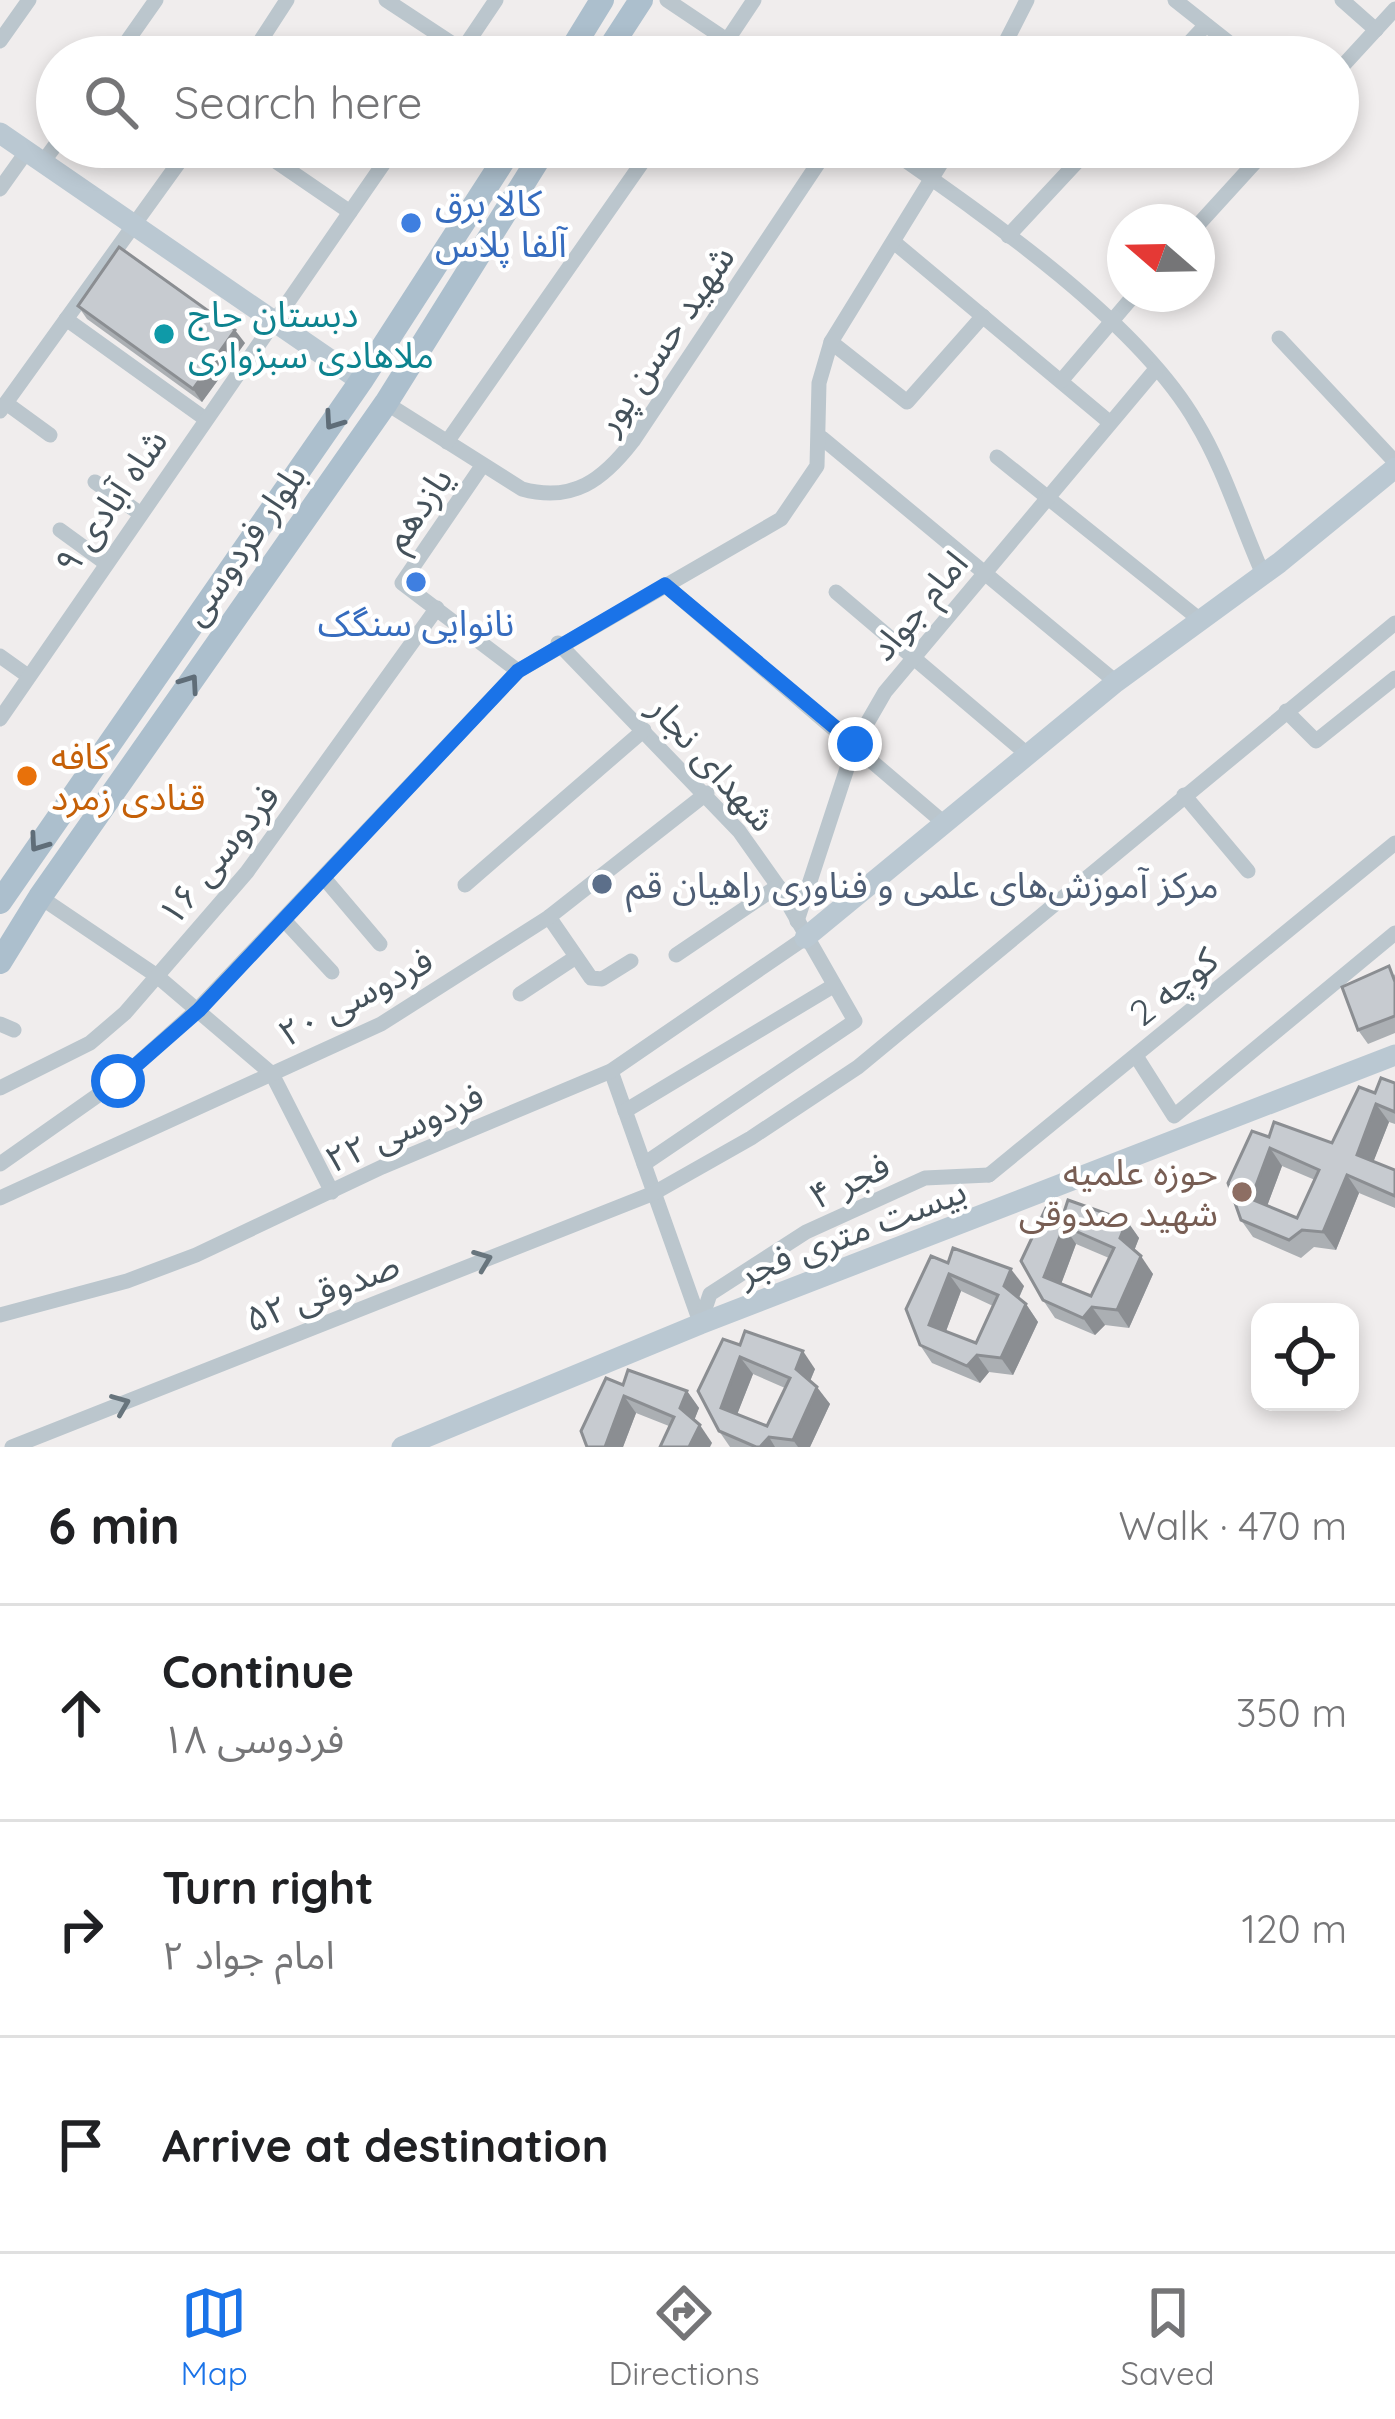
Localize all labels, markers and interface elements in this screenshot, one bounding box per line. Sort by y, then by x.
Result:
search box [36,36,1359,168]
icon: search [78,69,144,135]
text: Search here [174,74,422,130]
place label: کالا برق آلفا پلاس [435,180,568,268]
north arrow [1107,204,1215,312]
marker: کالا برق آلفا پلاس [398,210,424,236]
street label: شهید حسن پور [584,236,745,444]
place label: دبستان حاج ملاهادی سبزواری [188,291,434,377]
marker: دبستان حاج ملاهادی سبزواری [151,321,177,347]
one-way arrow [325,407,347,429]
street label: شاه آبادی ۹ [44,420,176,582]
street label: بلوار فردوسی [171,455,315,633]
street label: یازدهم [372,458,467,562]
street label: امام جواد [859,541,981,673]
marker: نانوایی سنگک [403,569,429,595]
place label: نانوایی سنگک [318,600,514,645]
one-way arrow [176,674,198,696]
street label: شهدای نجار [640,685,786,840]
route end [828,717,882,771]
place label: کافه قنادی زمرد [51,733,205,819]
marker: کافه قنادی زمرد [14,763,40,789]
street label: فردوسی ۱۶ [148,774,288,934]
one-way arrow [30,830,52,852]
place label: مرکز آموزش‌های علمی و فناوری راهیان قم [626,862,1219,913]
marker: مرکز آموزش‌های علمی و فناوری راهیان قم [589,871,615,897]
street label: کوچه 2 [1120,936,1228,1037]
street label: فردوسی ۲۰ [270,937,440,1055]
route start [91,1054,145,1108]
street label: فردوسی ۲۲ [318,1072,490,1182]
street label: فجر ۴ [802,1142,896,1218]
place label: حوزه علمیه شهید صدوقی [1019,1149,1218,1235]
street label: بیست متری فجر [731,1167,972,1295]
marker: حوزه علمیه شهید صدوقی [1229,1179,1255,1205]
street label: صدوقی ۵۲ [239,1241,405,1341]
one-way arrow [472,1250,493,1274]
map controls [1251,1303,1359,1411]
button: locate [1251,1303,1359,1411]
one-way arrow [109,1393,130,1418]
text: 6 min [48,1493,180,1557]
text: Walk · 470 m [1118,1501,1347,1550]
text: Continue [162,1643,354,1699]
icon: ahead [48,1680,114,1746]
text: 350 m [1236,1688,1347,1737]
text: فردوسی ۱۸ [162,1714,344,1763]
text: Turn right [162,1859,374,1915]
icon: right [48,1896,114,1962]
text: 120 m [1242,1904,1347,1953]
text: امام جواد ۲ [162,1930,335,1979]
icon: arrive [48,2112,114,2178]
text: Arrive at destination [162,2117,608,2173]
tab: Map [180,2280,248,2393]
tab: Directions [608,2280,760,2393]
tab: Saved [1121,2280,1215,2393]

